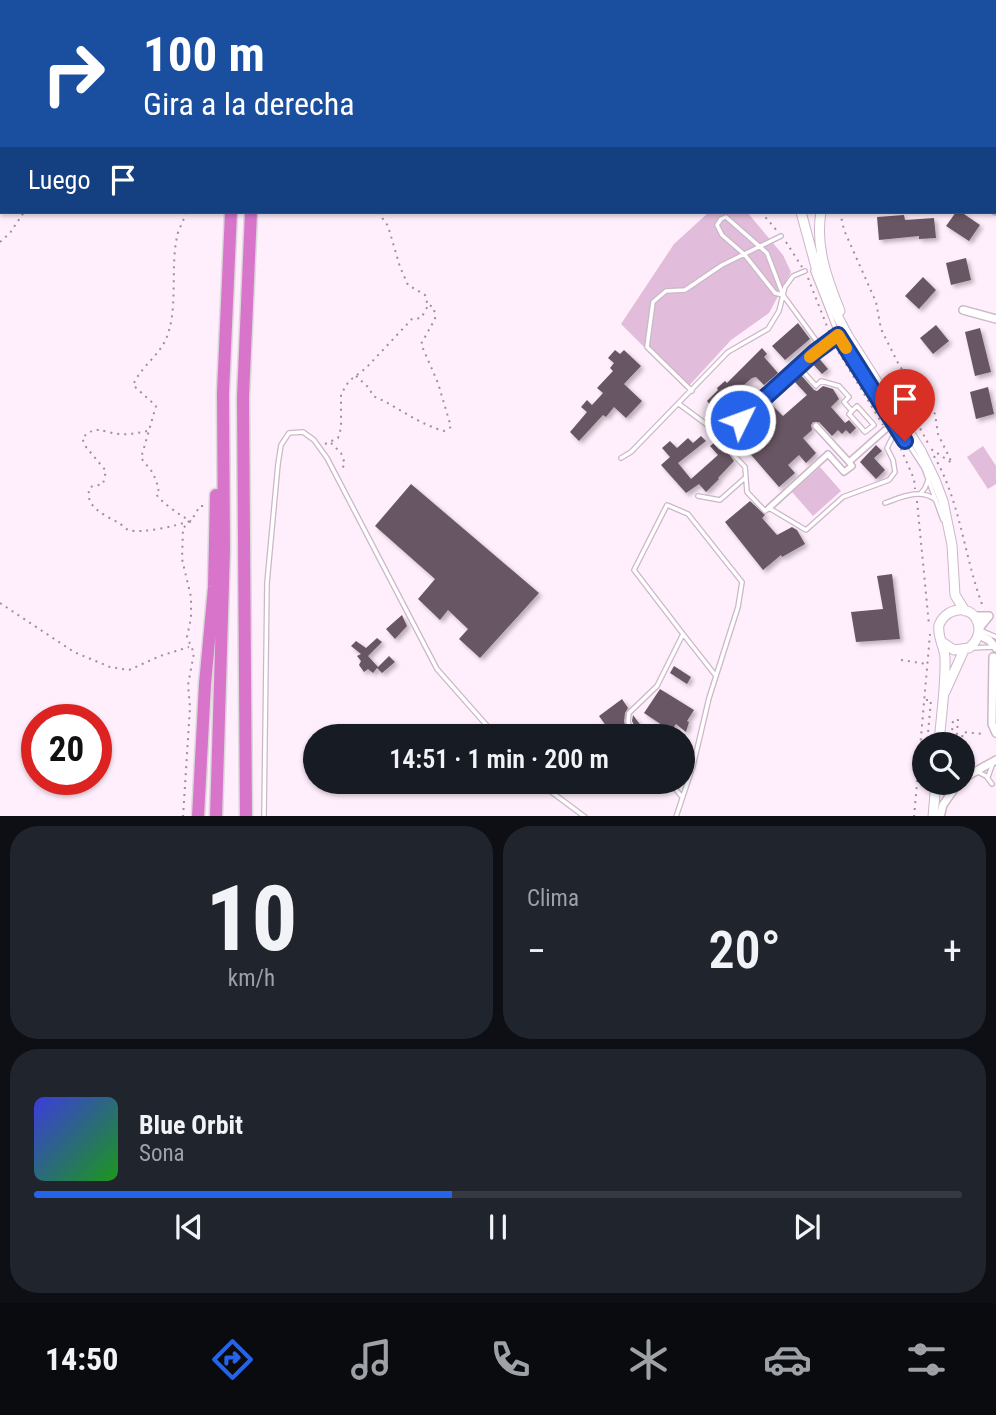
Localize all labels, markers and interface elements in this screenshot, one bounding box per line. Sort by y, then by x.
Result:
text: 100 m [143,26,265,83]
icon: right [28,28,119,119]
text: Gira a la derecha [143,85,355,123]
icon: arrive [104,161,142,199]
text: Luego [28,165,90,195]
pin [875,369,935,441]
icon: arrive [886,380,924,418]
position arrow [703,383,777,457]
speed limit sign: 20 [21,704,112,795]
map controls [912,732,975,795]
button: search [912,732,975,795]
text: 14:51 · 1 min · 200 m [389,744,609,774]
text: 10 [206,866,297,972]
text: Clima [527,885,579,912]
text: 20° [708,920,781,981]
text: − [527,929,546,973]
text: + [943,929,962,973]
text: km/h [228,965,275,992]
text: Blue Orbit [139,1110,243,1140]
text: Sona [139,1140,185,1167]
icon: previous [170,1208,208,1246]
icon: pause [479,1208,517,1246]
icon: next [788,1208,826,1246]
icon: directions [208,1335,257,1384]
icon: music [347,1335,396,1384]
icon: phone [486,1335,535,1384]
icon: climate [624,1335,673,1384]
icon: car [763,1335,812,1384]
icon: filters [902,1335,951,1384]
text: 14:50 [45,1340,118,1378]

